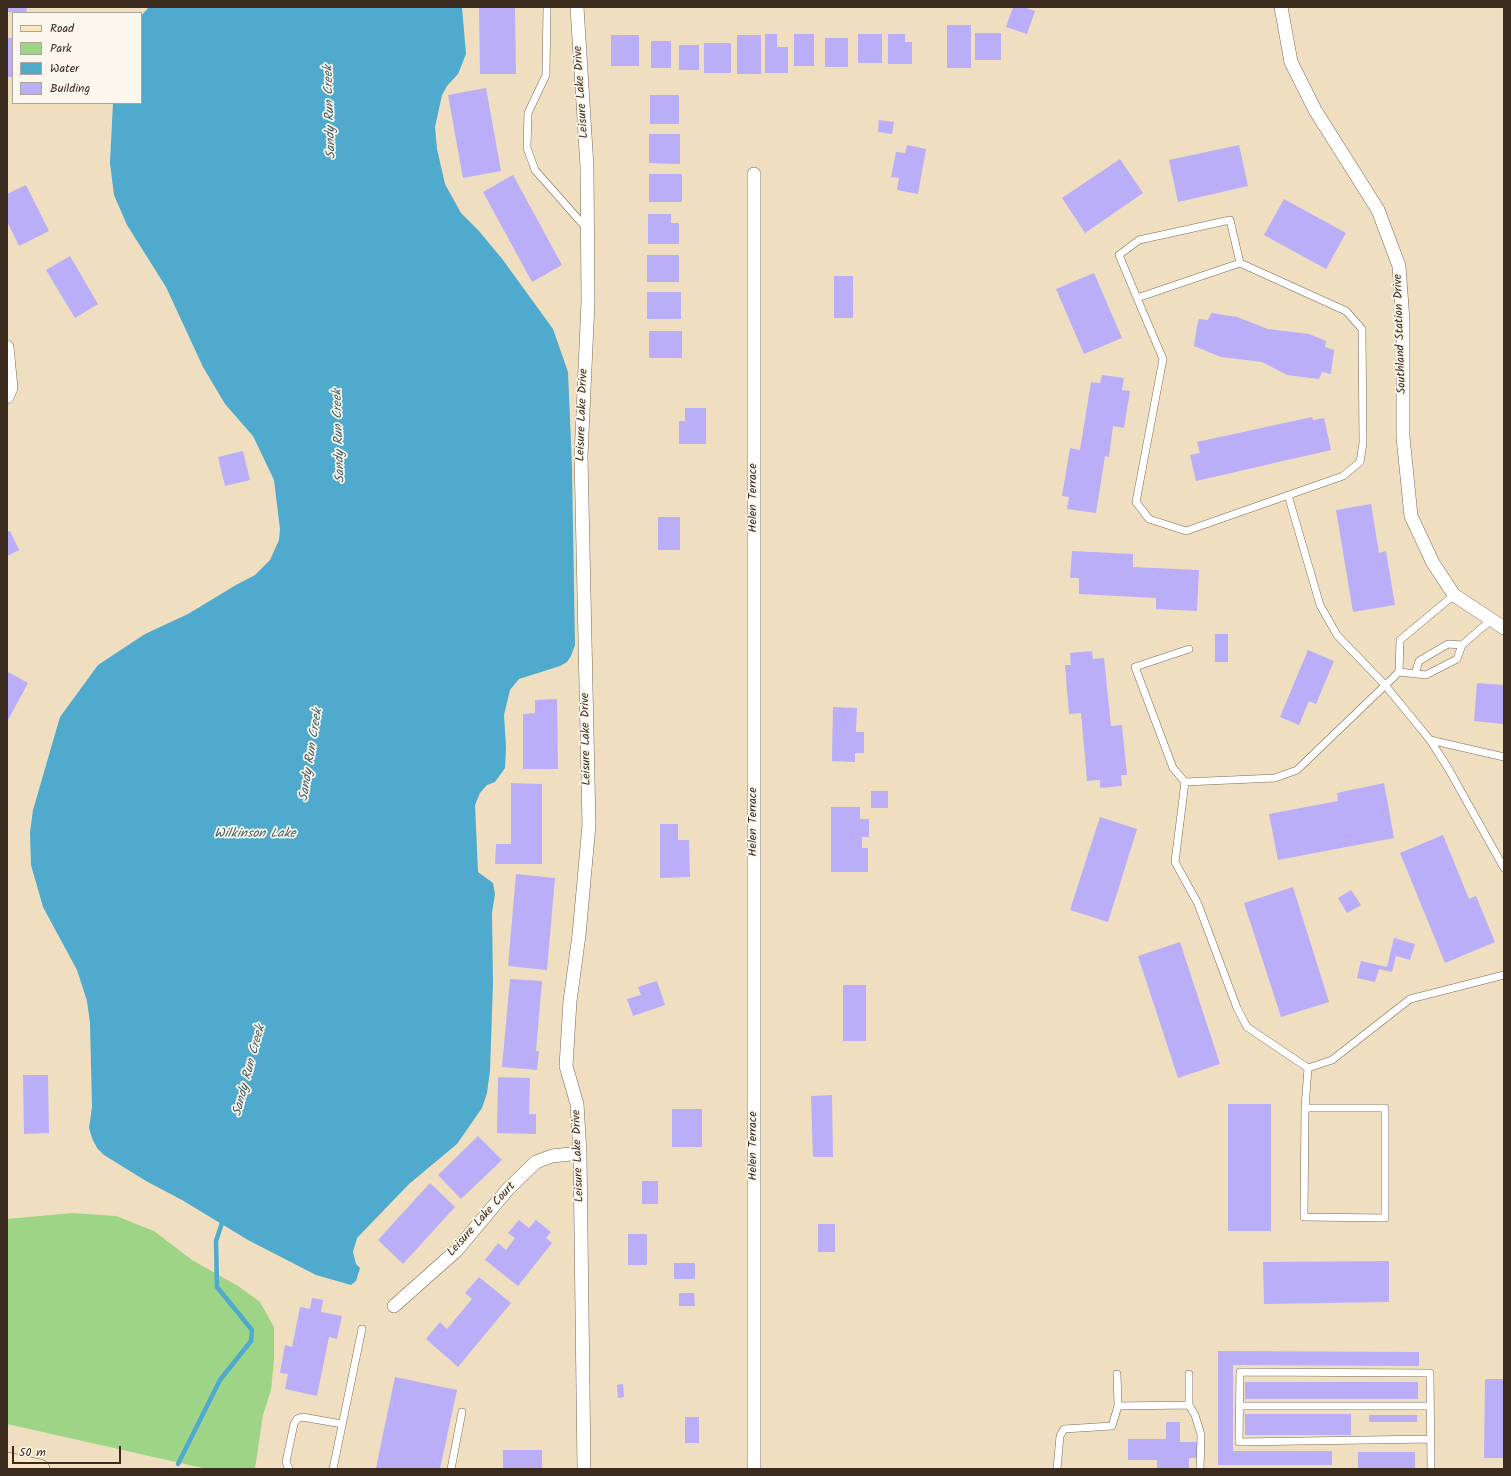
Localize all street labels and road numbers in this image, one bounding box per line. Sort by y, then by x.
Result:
street label: Leisure Lake Drive [572,45,592,139]
street label: Southland Station Drive [1392,274,1410,394]
street label: Leisure Lake Drive [574,368,592,462]
street label: Helen Terrace [747,463,761,533]
street label: Leisure Lake Drive [579,692,595,786]
street label: Helen Terrace [747,787,761,857]
street label: Leisure Lake Drive [570,1109,588,1203]
street label: Helen Terrace [747,1111,761,1181]
street label: Leisure Lake Court [445,1180,519,1260]

